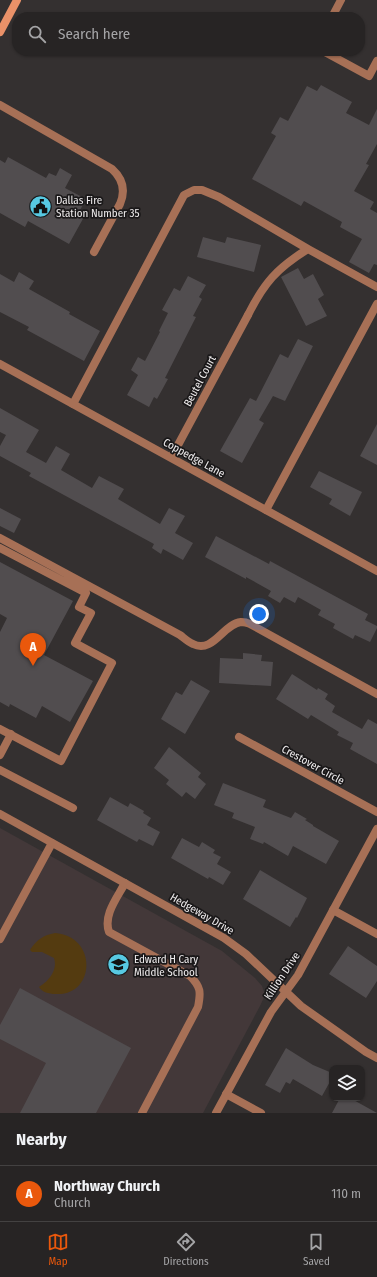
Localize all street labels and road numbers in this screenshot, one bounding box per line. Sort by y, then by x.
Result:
street label: Beutel Court [181,353,219,409]
street label: Coppedge Lane [161,436,227,480]
street label: Crestover Circle [279,742,347,788]
street label: Hedgeway Drive [168,890,236,938]
street label: Killion Drive [261,950,303,1002]

